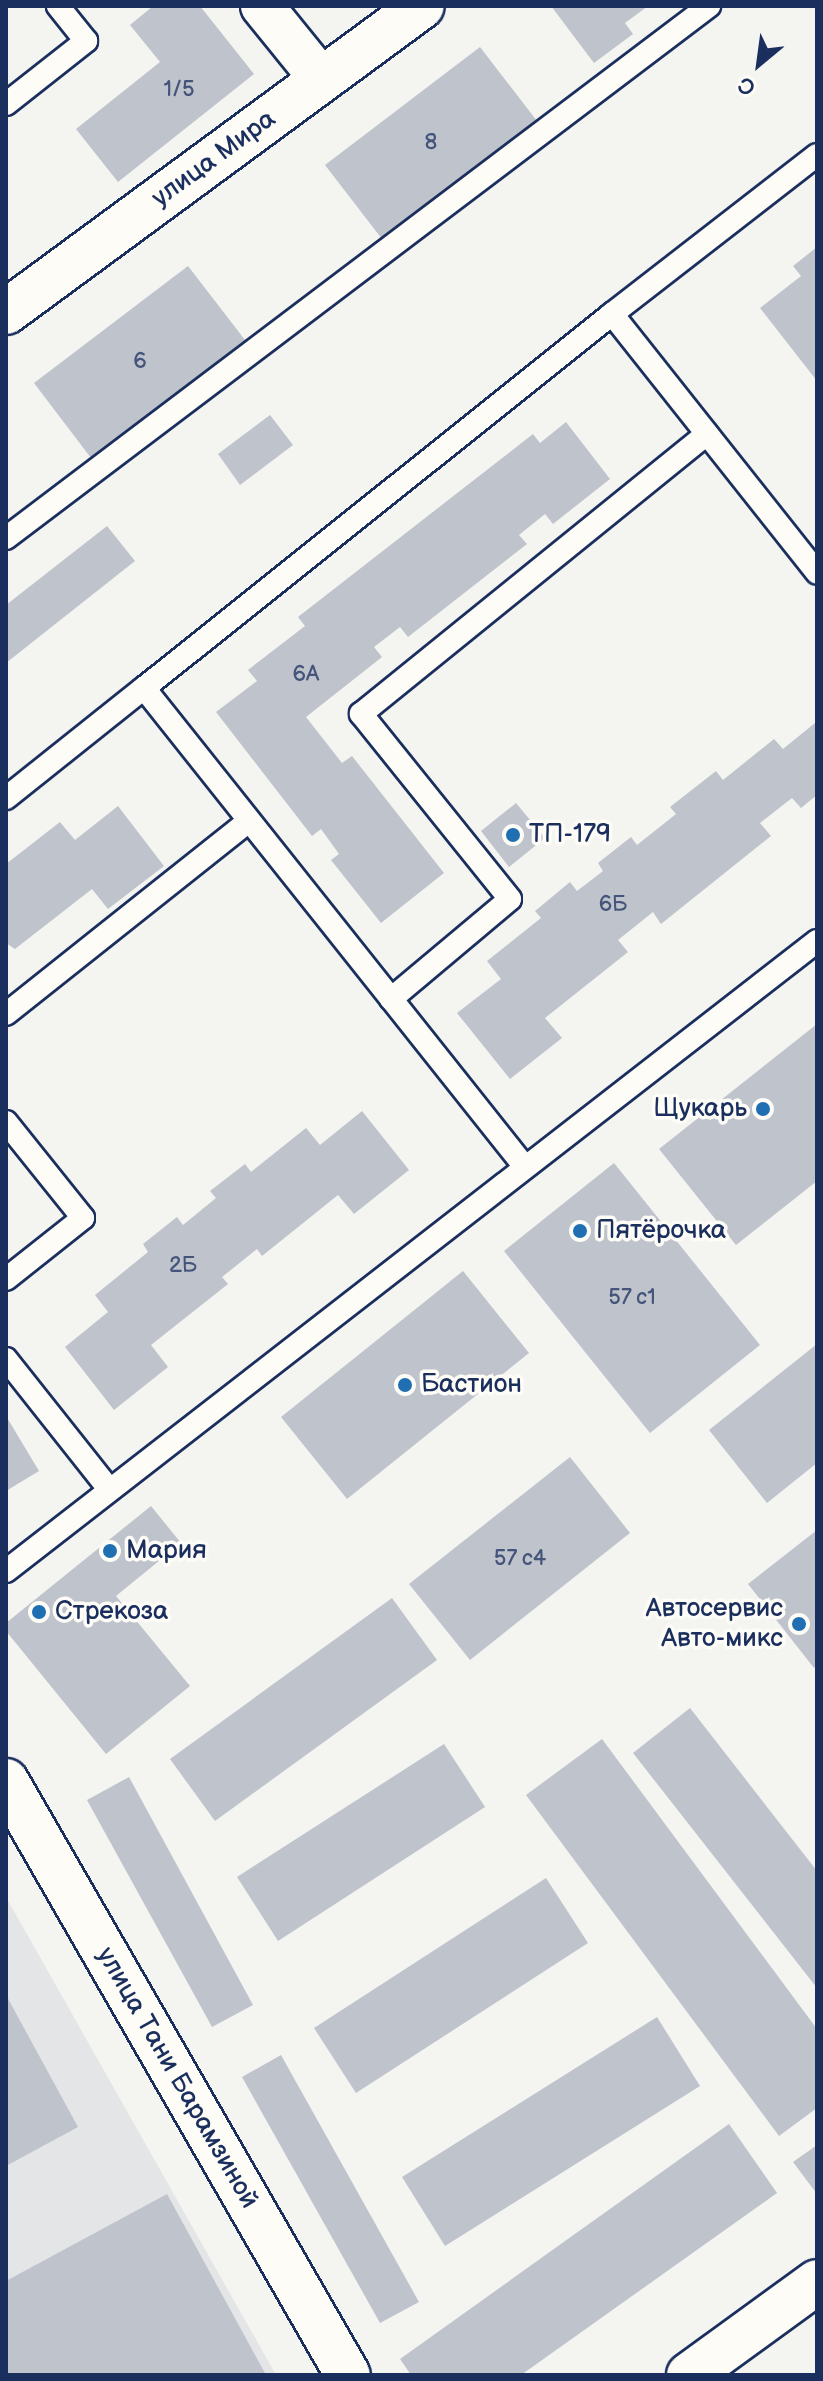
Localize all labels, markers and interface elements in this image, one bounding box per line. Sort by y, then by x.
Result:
north arrow [719,24,799,104]
text: С [734,70,760,101]
house number: 1/5 [163,77,195,103]
street label: улица Мира [146,104,282,214]
house number: 8 [425,130,437,156]
house number: 6 [133,349,147,375]
house number: 6А [293,662,319,688]
place label: ТП-179 [529,819,611,851]
marker: ТП-179 [504,826,522,844]
house number: 6Б [599,892,627,918]
place label: Щукарь [653,1093,747,1125]
marker: Щукарь [754,1100,772,1118]
place label: Пятёрочка [596,1215,726,1247]
marker: Пятёрочка [571,1222,589,1240]
house number: 2Б [169,1253,197,1279]
house number: 57 с1 [608,1285,656,1311]
place label: Бастион [421,1369,522,1401]
marker: Бастион [396,1376,414,1394]
place label: Мария [126,1535,207,1567]
marker: Мария [101,1542,119,1560]
house number: 57 с4 [493,1546,547,1572]
place label: Автосервис Авто-микс [646,1593,783,1654]
place label: Стрекоза [55,1596,168,1628]
marker: Стрекоза [30,1603,48,1621]
marker: Автосервис Авто-микс [790,1615,808,1633]
street label: улица Тани Барамзиной [89,1942,265,2214]

